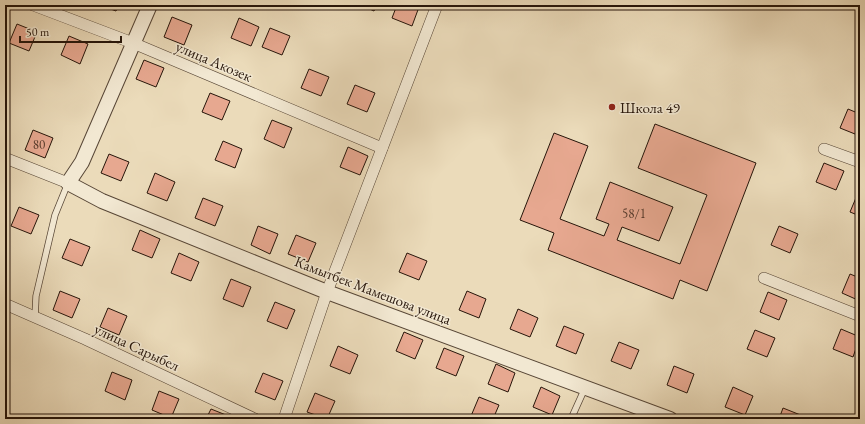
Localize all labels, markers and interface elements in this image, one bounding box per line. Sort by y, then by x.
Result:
scale bar [20,18,121,44]
text: 50 m [26,24,50,40]
street label: улица Акозек [173,36,255,86]
place label: Школа 49 [620,98,680,117]
marker: Школа 49 [607,102,617,112]
house number: 80 [33,136,45,153]
house number: 58/1 [622,205,646,222]
street label: Камытбек Мамешова улица [292,251,454,329]
street label: улица Сарыбел [91,319,183,375]

